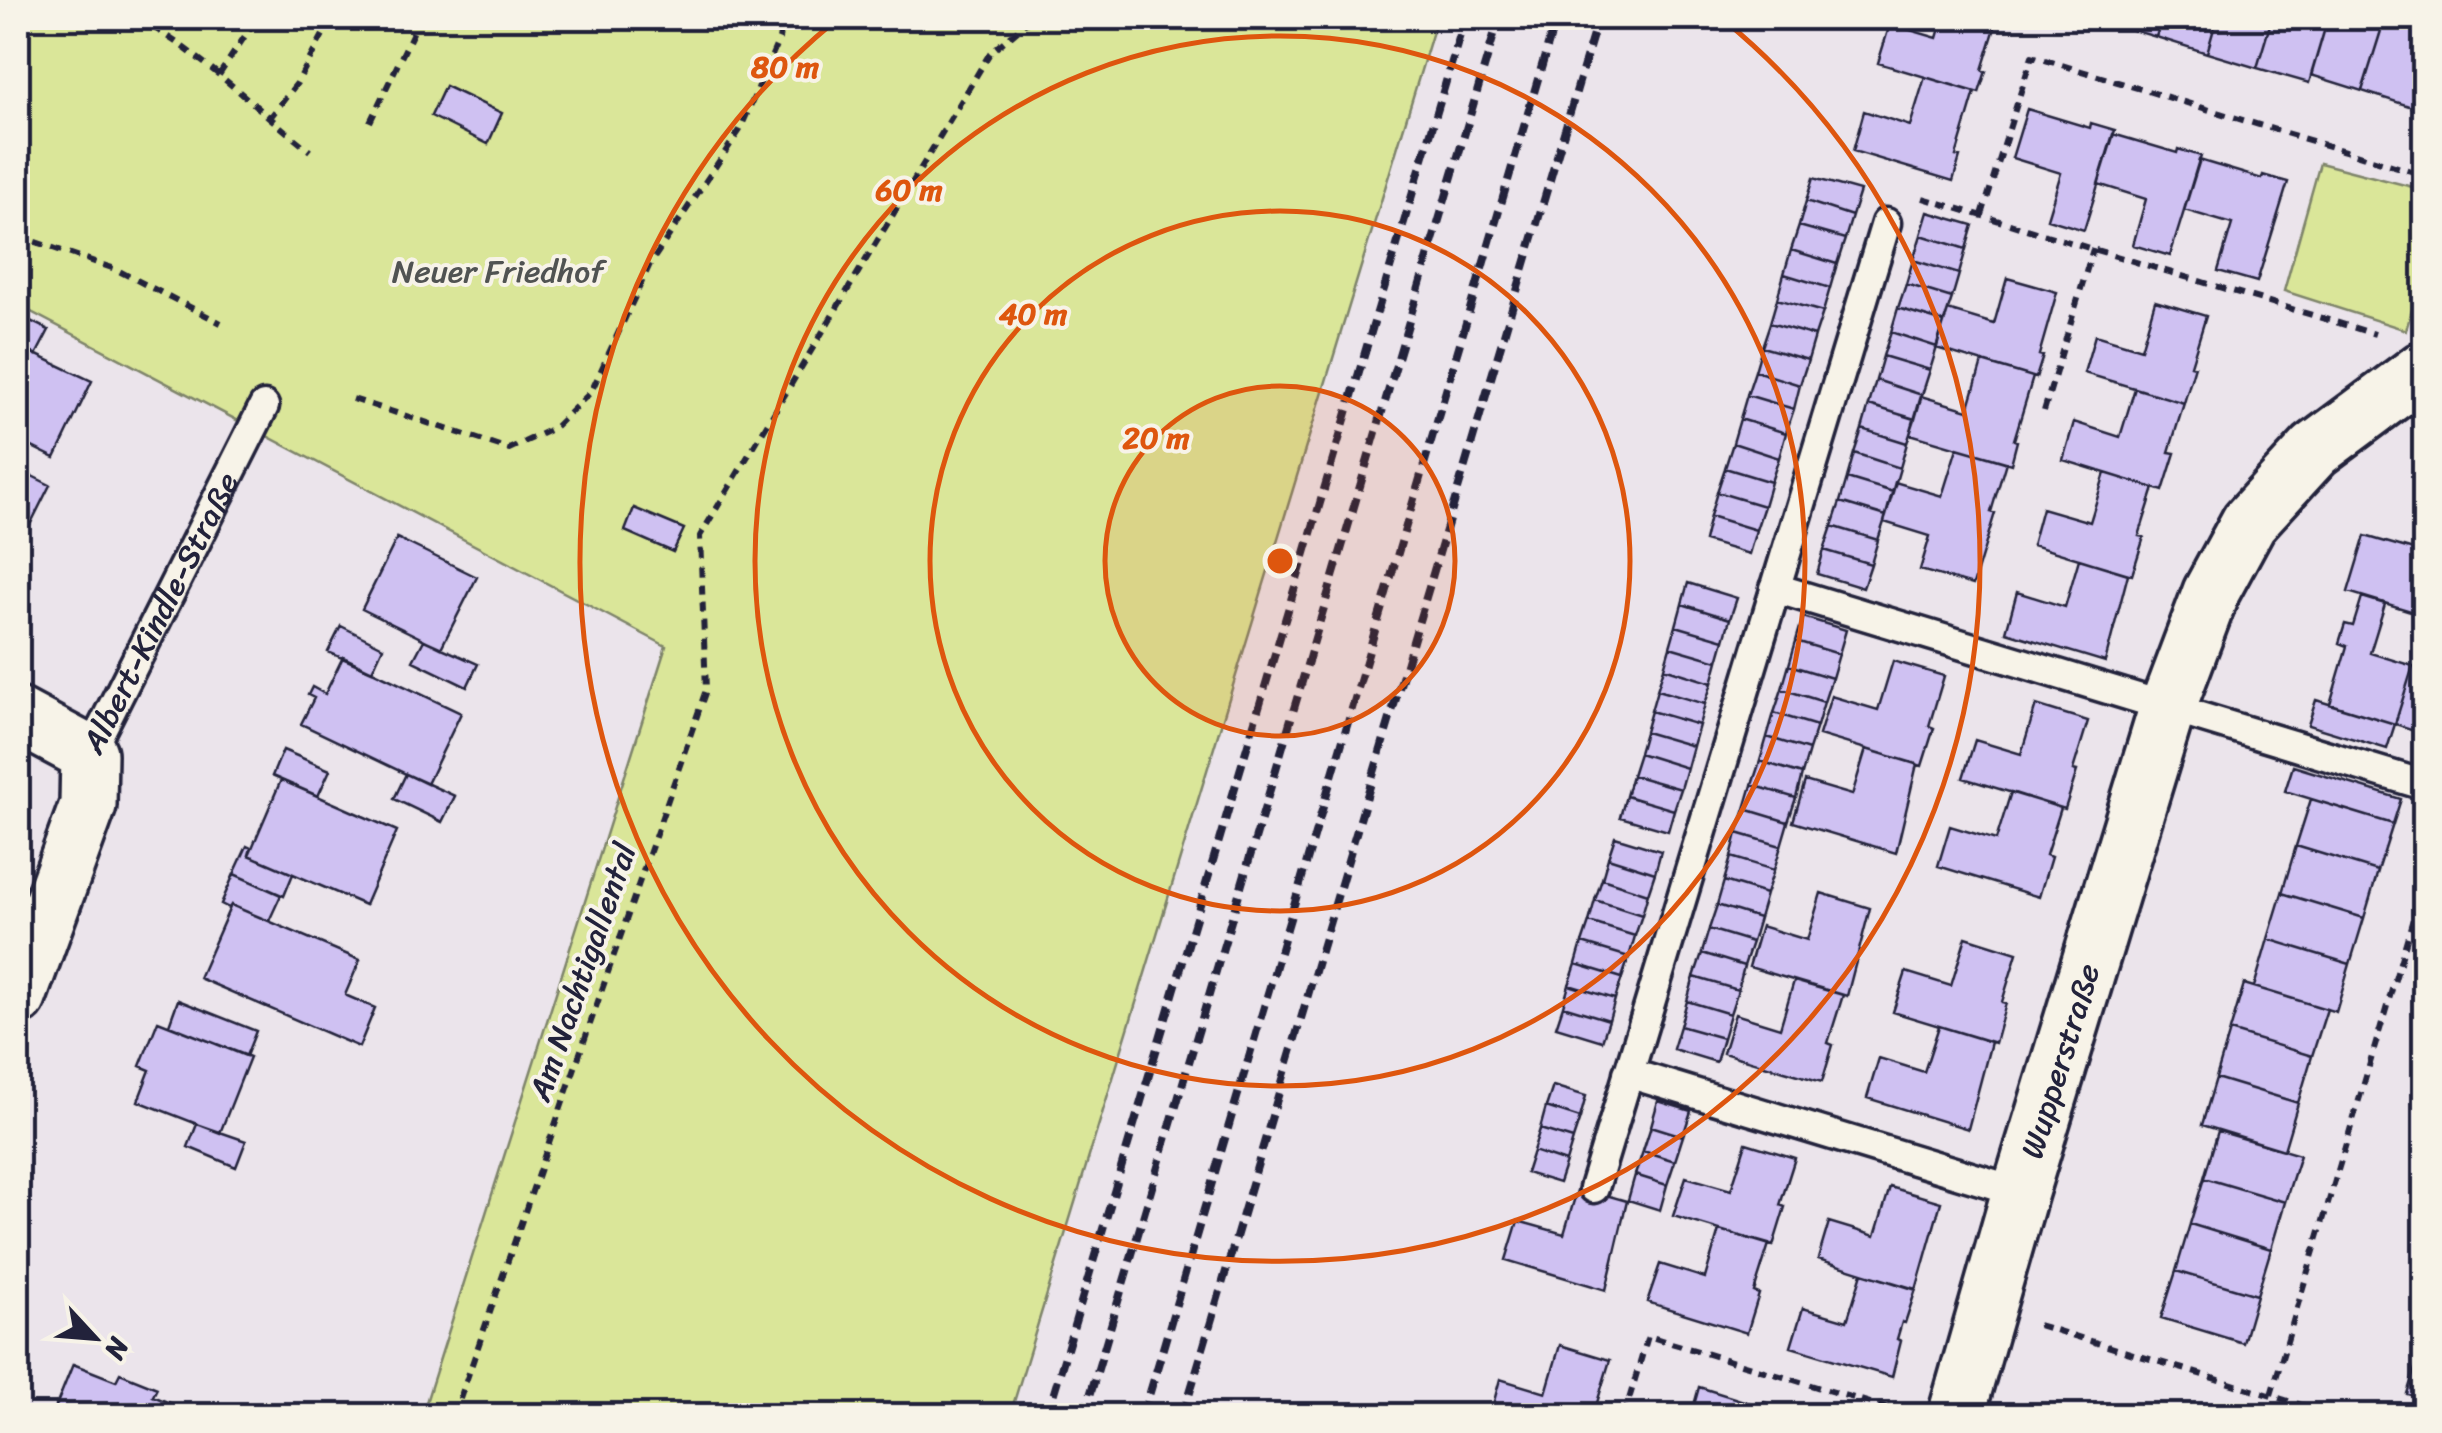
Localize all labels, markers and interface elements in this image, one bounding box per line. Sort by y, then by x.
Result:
text: 80 m [750,40,819,94]
text: 60 m [876,163,942,217]
park label: Neuer Friedhof [392,243,608,300]
text: 40 m [999,287,1067,341]
text: 20 m [1122,411,1190,465]
street label: Albert-Kindle-Straße [65,462,255,765]
centre of rings [1262,543,1298,579]
street label: Am Nachtigallental [511,834,654,1110]
street label: Wupperstraße [2004,956,2117,1166]
north arrow [45,1288,145,1388]
text: N [90,1328,144,1369]

